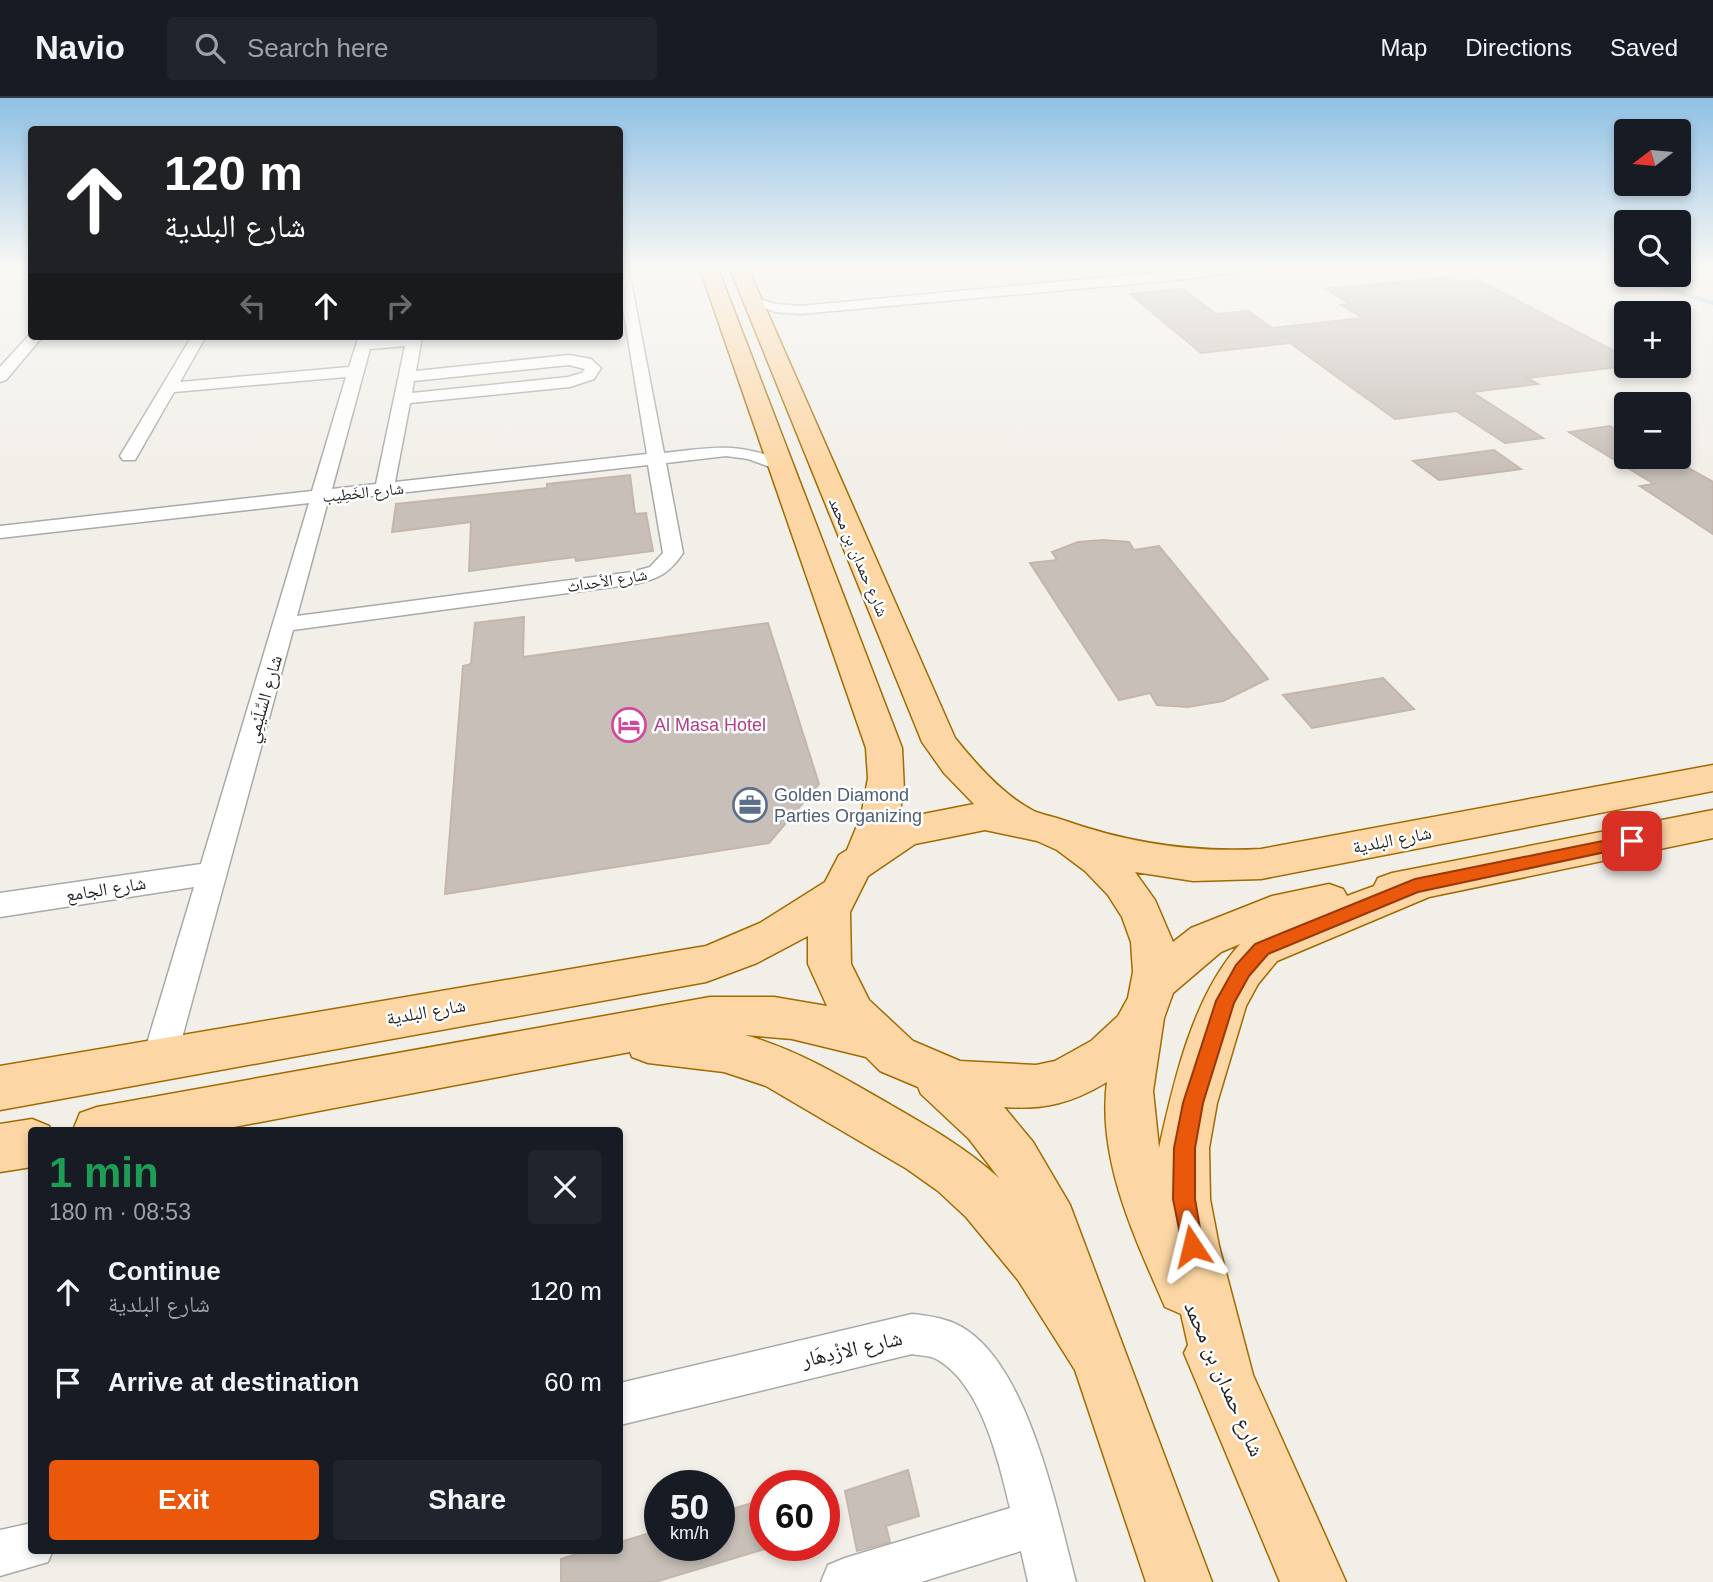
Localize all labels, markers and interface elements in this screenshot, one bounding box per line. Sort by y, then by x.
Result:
search box [167,17,657,80]
text: Navio [35,29,125,66]
icon: search [191,29,229,67]
text: Search here [247,33,389,63]
text: Map [1381,34,1427,61]
text: Directions [1465,34,1572,61]
text: Saved [1610,34,1678,61]
north arrow [1614,119,1690,196]
map controls [1614,119,1691,469]
text: 120 m [164,146,303,200]
icon: ahead [49,154,140,245]
text: شارع البلدية [164,208,306,244]
button: search [1614,210,1691,287]
icon: left [234,287,272,325]
icon: ahead [307,287,345,325]
icon: right [380,287,418,325]
button: + [1614,301,1691,378]
button: − [1614,392,1691,469]
street label: شارع الخَطِيب [322,480,405,507]
street label: شارع حمدان بن محمد [824,495,891,620]
street label: شارع الأحداث [566,566,649,597]
street label: شارع السِّلَيْمِي [242,653,290,746]
hotel icon: Al Masa Hotel [610,706,648,744]
place label: Al Masa Hotel [654,715,766,735]
place label: Golden Diamond Parties Organizing [774,785,922,826]
office icon: Golden Diamond Parties Organizing [731,786,769,824]
pin [1602,811,1662,871]
icon: arrive [1613,822,1651,860]
street label: شارع البلدية [1351,823,1433,858]
street label: شارع الجامع [65,873,148,907]
street label: شارع البلدية [385,995,467,1030]
text: 1 min [49,1149,159,1196]
button: close [528,1150,602,1224]
text: 180 m · 08:53 [49,1199,191,1225]
position arrow [1155,1209,1229,1283]
text: Continue [108,1256,221,1286]
icon: ahead [49,1273,87,1311]
text: 120 m [530,1276,602,1306]
text: شارع البلدية [108,1291,210,1317]
street label: شارع حمدان بن محمد [1178,1298,1269,1461]
street label: شارع الازْدِهَار [798,1326,905,1373]
icon: arrive [49,1364,87,1402]
text: Arrive at destination [108,1367,359,1397]
text: 60 m [544,1367,602,1397]
button: Exit [49,1460,319,1540]
button: Share [333,1460,602,1540]
speed limit sign: 60 [749,1470,840,1561]
text: 50 [670,1487,709,1526]
text: km/h [670,1523,709,1543]

